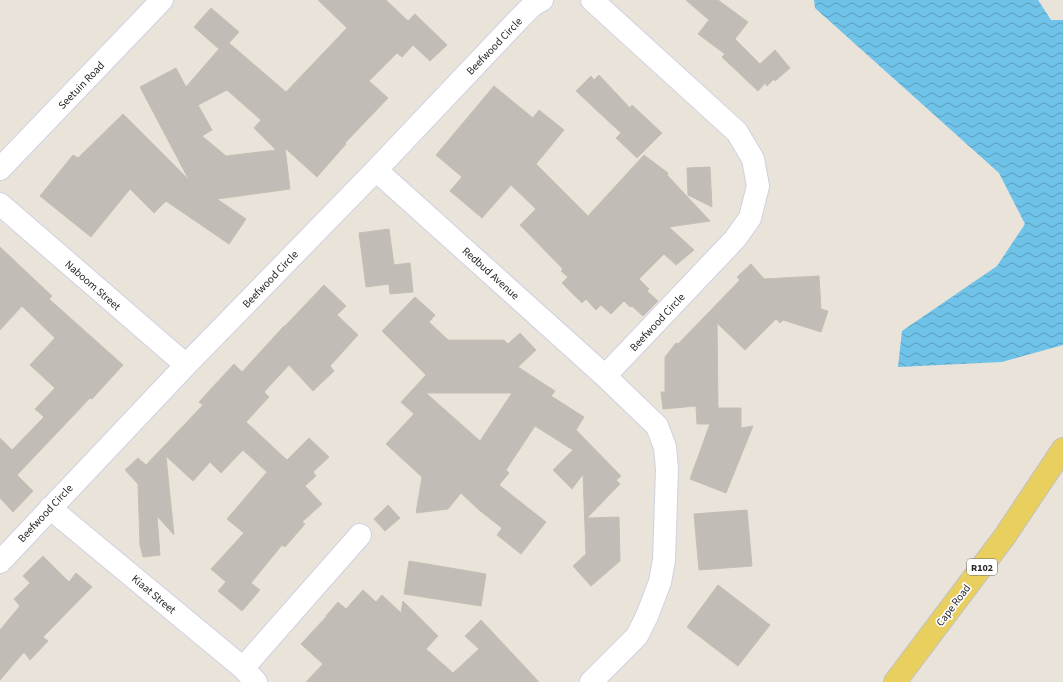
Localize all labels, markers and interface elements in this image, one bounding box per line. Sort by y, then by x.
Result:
street label: Beefwood Circle [463,14,526,78]
street label: Seetuin Road [55,58,108,112]
street label: Redbud Avenue [459,244,523,303]
street label: Beefwood Circle [239,247,302,311]
street label: Naboom Street [62,257,124,314]
street label: Beefwood Circle [626,290,689,355]
street label: Beefwood Circle [14,481,77,546]
road number: R102 [967,559,997,575]
street label: Kiaat Street [128,571,179,617]
street label: Cape Road [933,581,974,629]

